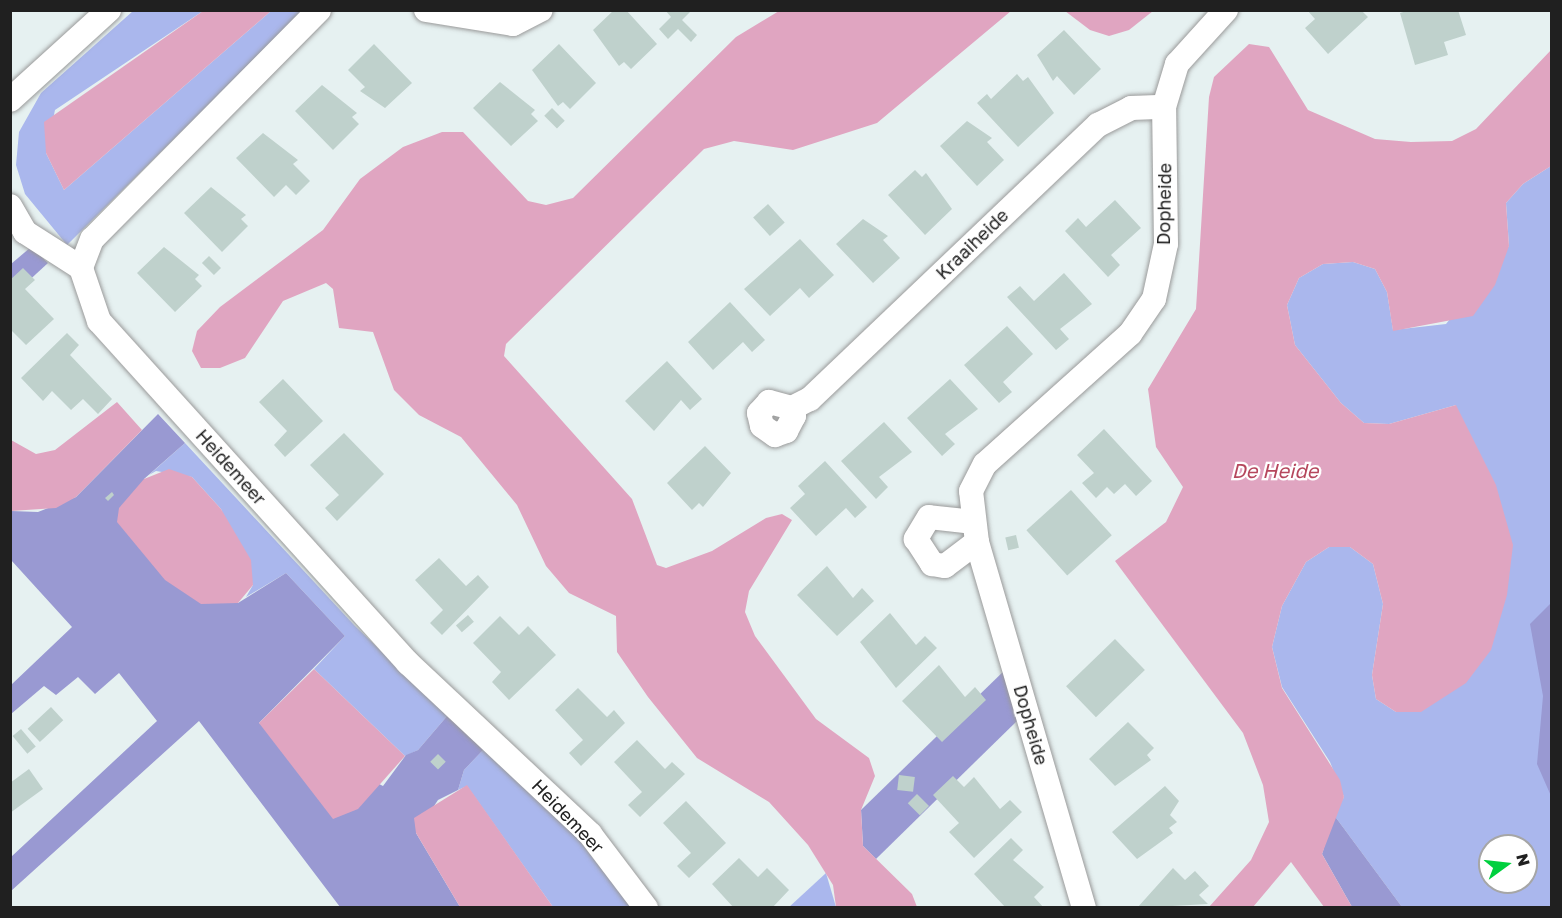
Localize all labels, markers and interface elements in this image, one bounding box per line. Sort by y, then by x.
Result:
street label: Dopheide [1152,163,1176,245]
street label: Kraaiheide [931,204,1013,284]
street label: Heidemeer [191,425,271,509]
water label: De Heide [1232,458,1318,482]
street label: Dopheide [1009,682,1053,768]
street label: Heidemeer [527,775,609,857]
north arrow [1478,834,1538,894]
text: N [1512,851,1535,868]

